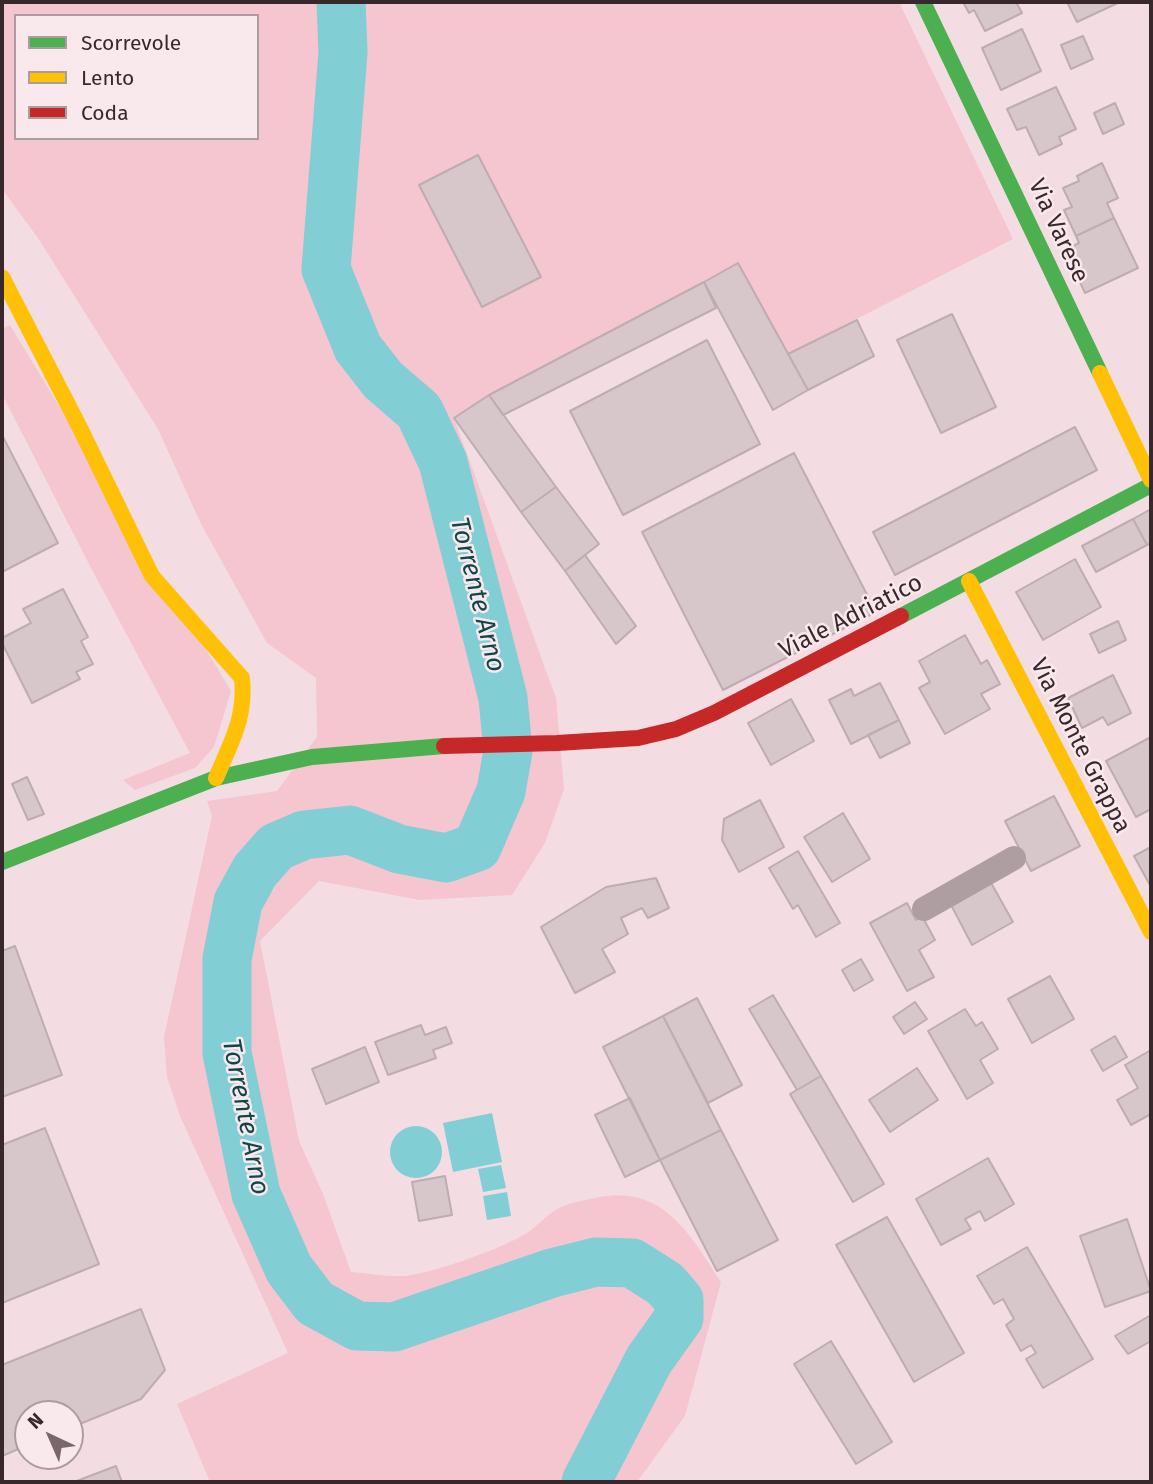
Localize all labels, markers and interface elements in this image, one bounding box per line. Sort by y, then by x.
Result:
legend [14,14,259,140]
text: Scorrevole [81,30,181,56]
text: Lento [81,65,134,91]
text: Coda [81,100,129,126]
street label: Via Varese [1022,175,1094,287]
water label: Torrente Arno [443,515,511,675]
street label: Viale Adriatico [775,569,927,665]
street label: Via Monte Grappa [1024,654,1136,838]
water label: Torrente Arno [215,1036,275,1198]
north arrow [14,1400,84,1470]
text: N [23,1408,48,1434]

